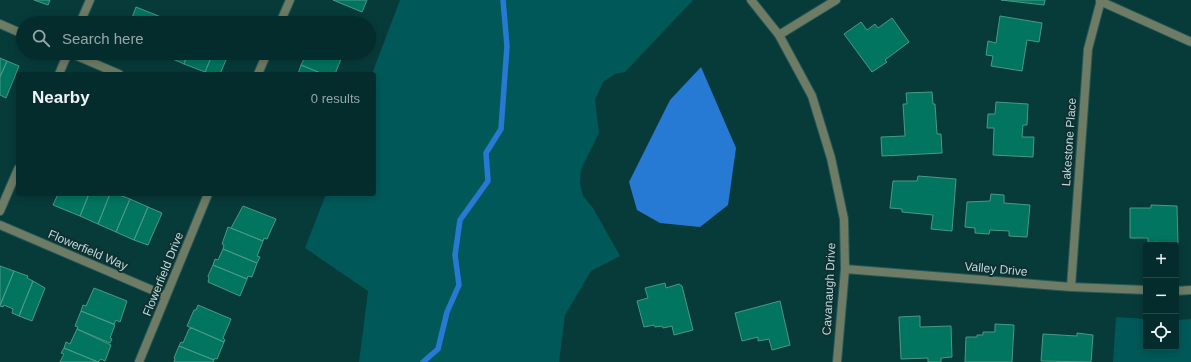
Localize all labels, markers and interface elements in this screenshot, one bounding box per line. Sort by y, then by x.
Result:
search box [16,16,376,60]
icon: search [30,27,52,49]
text: Search here [62,30,144,47]
text: Nearby [32,88,90,107]
text: 0 results [311,91,360,106]
street label: Lakestone Place [1059,97,1079,187]
street label: Flowerfield Way [46,227,130,273]
street label: Flowerfield Drive [140,230,186,318]
street label: Cavanaugh Drive [820,242,838,336]
map controls [1143,242,1179,350]
button: + [1143,242,1179,278]
street label: Valley Drive [964,259,1028,279]
button: − [1143,278,1179,314]
button: locate [1143,314,1179,350]

